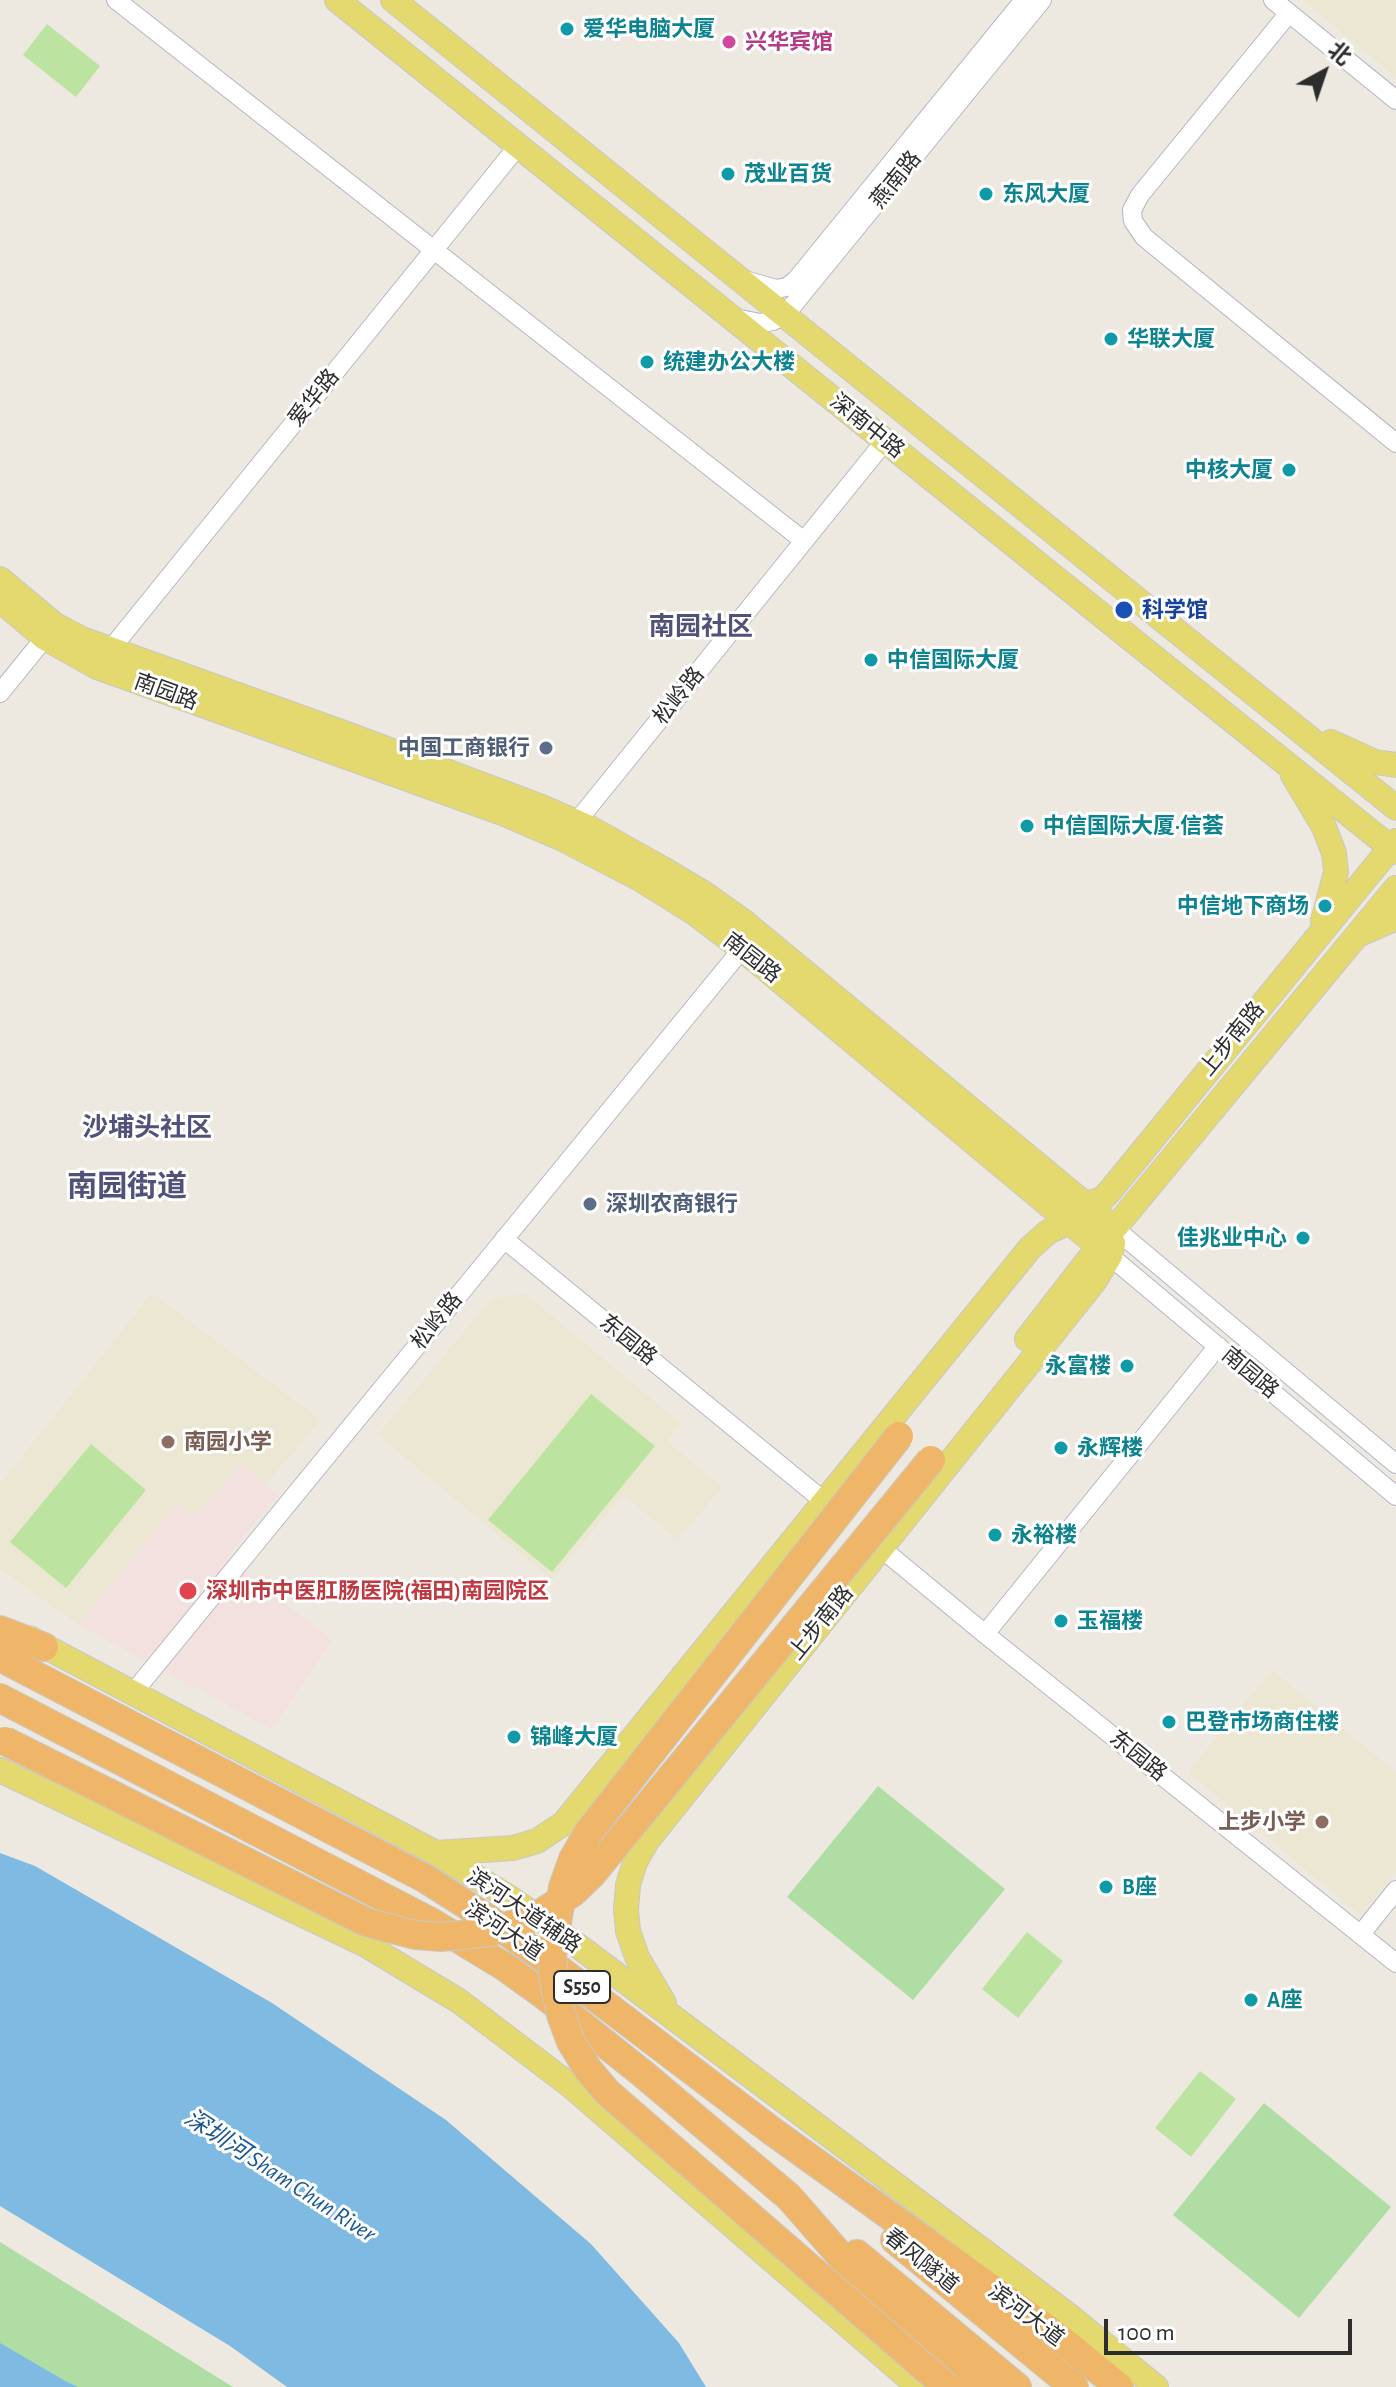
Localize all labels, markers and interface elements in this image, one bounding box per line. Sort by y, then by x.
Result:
place label: 爱华电脑大厦 [583,16,715,42]
marker: 爱华电脑大厦 [558,20,576,38]
place label: 兴华宾馆 [745,29,833,55]
north arrow [1284,32,1364,112]
marker: 兴华宾馆 [720,33,738,51]
text: 北 [1324,38,1355,69]
street label: 燕南路 [865,146,927,214]
place label: 茂业百货 [744,161,832,187]
marker: 茂业百货 [719,165,737,183]
place label: 东风大厦 [1002,181,1090,207]
marker: 东风大厦 [977,185,995,203]
place label: 华联大厦 [1127,326,1215,352]
marker: 华联大厦 [1102,330,1120,348]
place label: 统建办公大楼 [663,349,795,375]
marker: 统建办公大楼 [638,353,656,371]
street label: 爱华路 [283,364,345,432]
street label: 深南中路 [824,388,910,464]
place label: 中核大厦 [1185,457,1273,483]
marker: 中核大厦 [1280,461,1298,479]
place label: 科学馆 [1142,597,1208,623]
marker: 科学馆 [1113,599,1135,621]
district label: 南园社区 [649,611,753,643]
place label: 中信国际大厦 [887,647,1019,673]
marker: 中信国际大厦 [862,651,880,669]
street label: 松岭路 [648,662,710,730]
street label: 南园路 [130,668,202,716]
place label: 中国工商银行 [398,735,530,761]
marker: 中国工商银行 [537,739,555,757]
place label: 中信国际大厦·信荟 [1043,813,1224,839]
marker: 中信国际大厦·信荟 [1018,817,1036,835]
place label: 中信地下商场 [1177,893,1309,919]
marker: 中信地下商场 [1316,897,1334,915]
street label: 南园路 [718,927,786,989]
street label: 上步南路 [1194,996,1270,1082]
district label: 沙埔头社区 [82,1112,212,1144]
district label: 南园街道 [67,1169,187,1205]
place label: 深圳农商银行 [606,1191,738,1217]
marker: 深圳农商银行 [581,1195,599,1213]
place label: 佳兆业中心 [1177,1225,1287,1251]
marker: 佳兆业中心 [1294,1229,1312,1247]
street label: 松岭路 [406,1287,468,1355]
street label: 东园路 [594,1309,662,1371]
street label: 南园路 [1216,1342,1284,1404]
place label: 永富楼 [1045,1353,1111,1379]
marker: 永富楼 [1118,1357,1136,1375]
place label: 南园小学 [184,1429,272,1455]
marker: 南园小学 [159,1433,177,1451]
place label: 永辉楼 [1077,1435,1143,1461]
marker: 永辉楼 [1052,1439,1070,1457]
place label: 永裕楼 [1011,1522,1077,1548]
marker: 永裕楼 [986,1526,1004,1544]
place label: 深圳市中医肛肠医院(福田)南园院区 [206,1578,549,1604]
marker: 深圳市中医肛肠医院(福田)南园院区 [177,1580,199,1602]
street label: 上步南路 [783,1580,859,1666]
place label: 玉福楼 [1077,1608,1143,1634]
marker: 玉福楼 [1052,1612,1070,1630]
place label: 巴登市场商住楼 [1185,1709,1339,1735]
marker: 巴登市场商住楼 [1160,1713,1178,1731]
place label: 锦峰大厦 [530,1724,618,1750]
street label: 东园路 [1104,1725,1172,1787]
marker: 锦峰大厦 [505,1728,523,1746]
place label: 上步小学 [1218,1809,1306,1835]
marker: 上步小学 [1313,1813,1331,1831]
street label: 滨河大道辅路 [462,1863,586,1959]
place label: B座 [1122,1874,1157,1900]
marker: B座 [1097,1878,1115,1896]
street label: 滨河大道 [460,1895,548,1967]
road number: S550 [554,1971,610,2003]
place label: A座 [1267,1987,1302,2013]
marker: A座 [1242,1991,1260,2009]
water label: 深圳河 Sham Chun River [179,2103,381,2249]
street label: 春风隧道 [878,2223,964,2299]
street label: 滨河大道 [983,2278,1069,2352]
scale bar [1108,2303,1356,2353]
text: 100 m [1118,2321,1175,2345]

